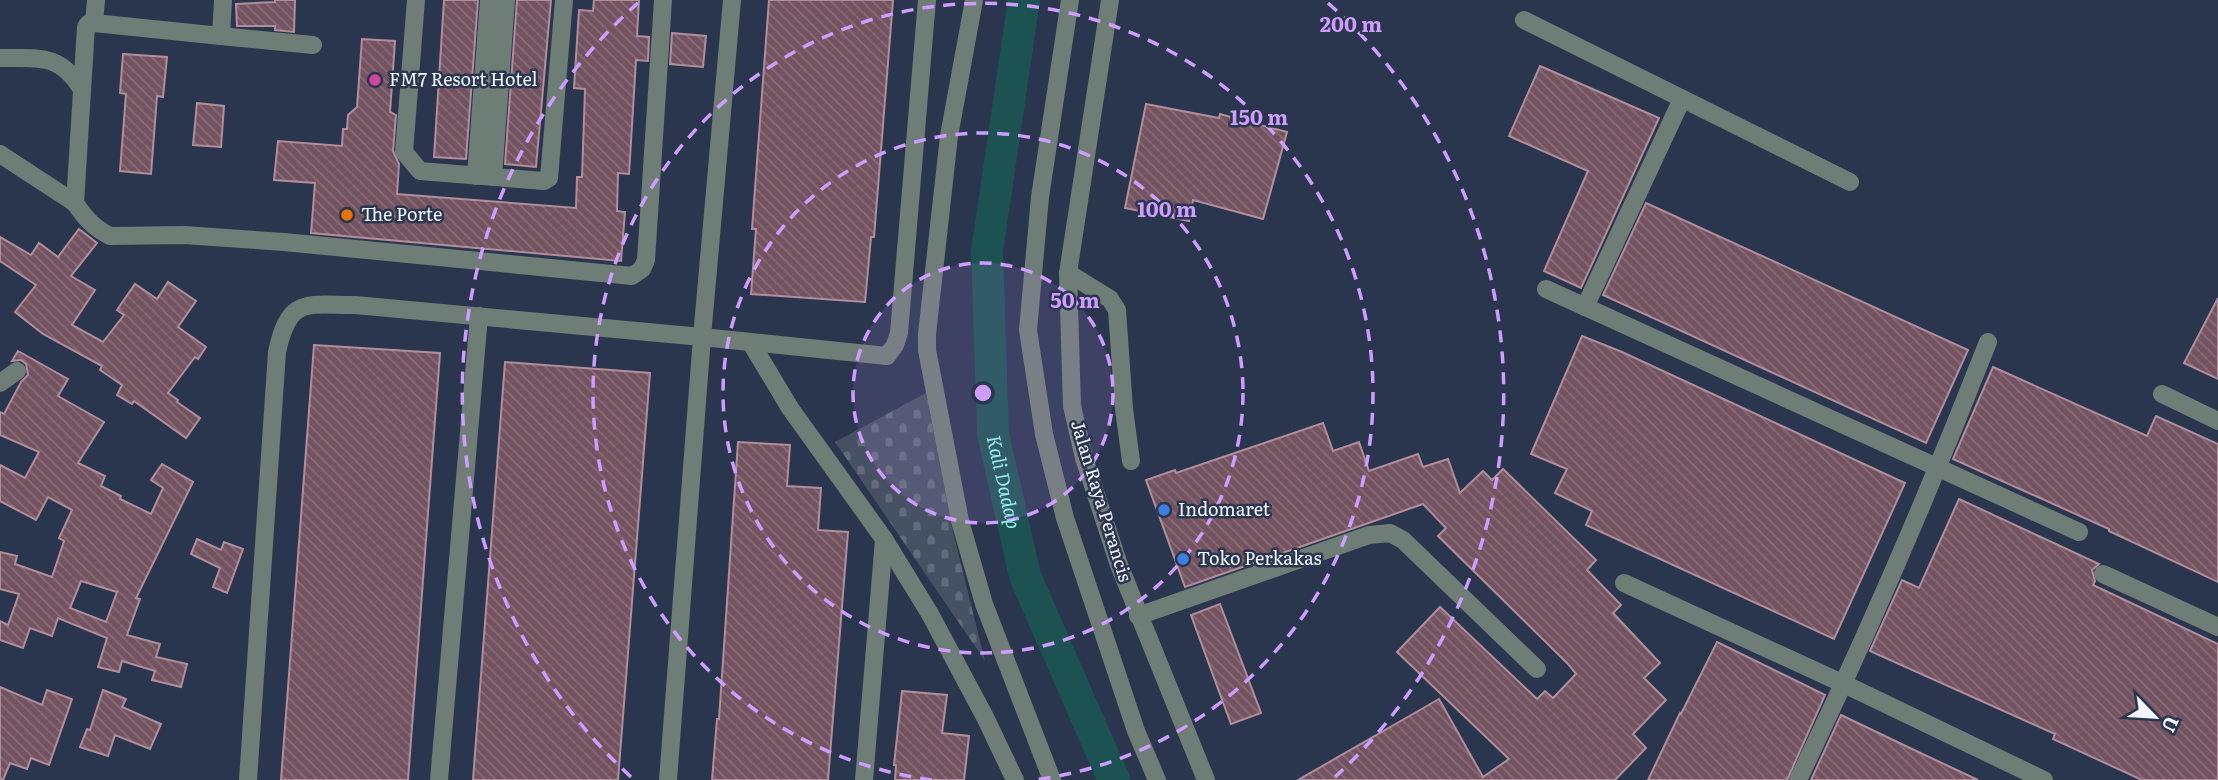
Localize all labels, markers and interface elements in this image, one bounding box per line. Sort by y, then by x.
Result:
text: 200 m [1320,7,1382,38]
place label: FM7 Resort Hotel [389,65,538,92]
marker: FM7 Resort Hotel [367,72,383,88]
text: 150 m [1230,100,1288,131]
text: 100 m [1137,192,1197,223]
place label: The Porte [361,200,442,227]
marker: The Porte [339,207,355,223]
text: 50 m [1050,283,1100,314]
centre of rings [971,381,995,405]
street label: Jalan Raya Perancis [1065,416,1140,585]
water label: Kali Dadap [981,432,1029,531]
place label: Indomaret [1178,495,1271,522]
marker: Indomaret [1156,502,1172,518]
place label: Toko Perkakas [1197,544,1322,571]
marker: Toko Perkakas [1175,551,1191,567]
north arrow [2120,682,2190,752]
text: U [2155,712,2187,737]

